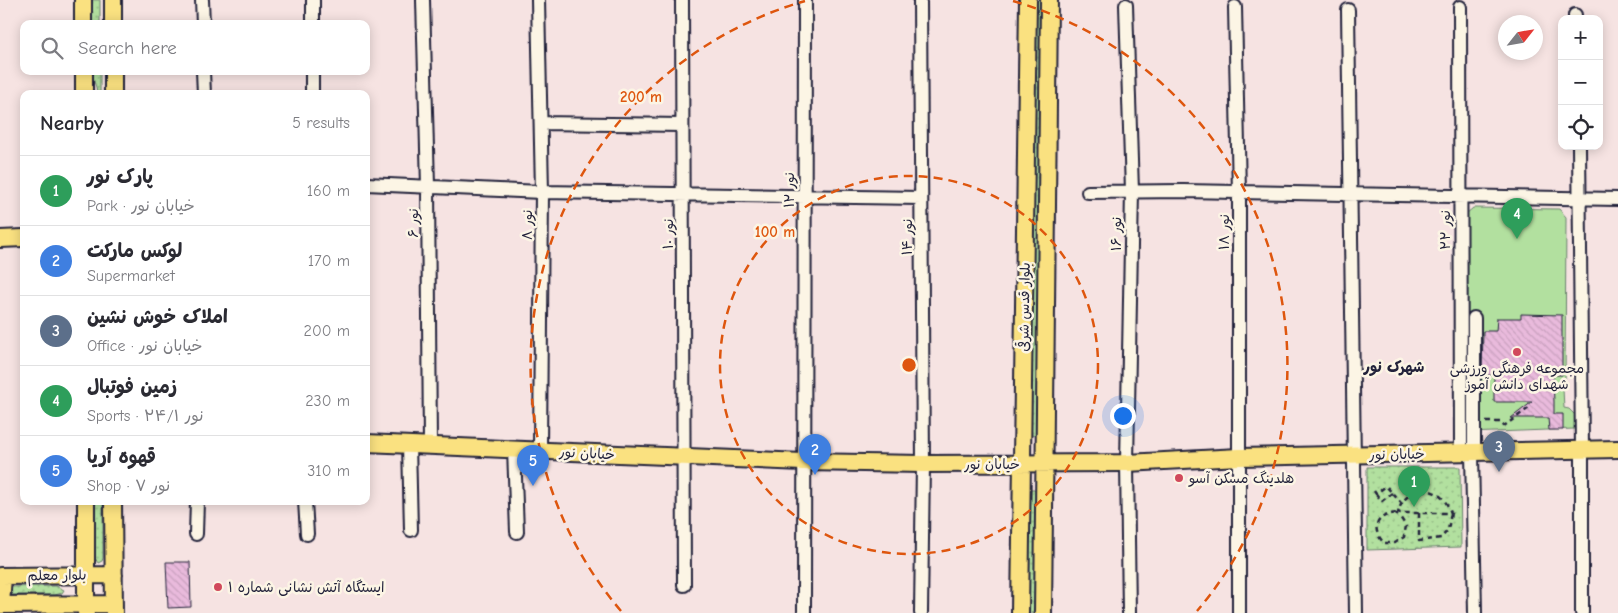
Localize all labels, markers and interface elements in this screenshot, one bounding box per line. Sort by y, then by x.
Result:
north arrow [1498,15,1543,60]
map controls [1558,15,1603,150]
button: + [1558,15,1603,60]
search box [20,20,370,75]
icon: search [38,34,66,62]
text: Search here [78,37,177,59]
button: − [1558,60,1603,105]
text: 200 m [620,88,662,106]
button: locate [1558,105,1603,150]
text: Nearby [40,111,104,135]
text: 5 results [292,114,350,132]
text: پارک نور [87,166,153,188]
street label: نور ۱۲ [781,172,798,208]
text: 1 [53,182,59,200]
text: 160 m [307,182,350,200]
text: Park · خیابان نور [87,197,195,215]
pin: 4 [1501,198,1533,239]
street label: نور ۶ [405,208,422,238]
street label: نور ۸ [519,210,536,240]
street label: نور ۲۲ [1437,210,1454,250]
street label: نور ۱۸ [1216,214,1233,250]
street label: نور ۱۶ [1108,217,1125,251]
street label: نور ۱۰ [660,219,677,249]
street label: نور ۱۴ [899,219,916,255]
text: 100 m [755,223,795,241]
text: لوکس مارکت [87,240,182,262]
text: 2 [52,252,60,270]
text: 170 m [308,252,350,270]
street label: بلوار قدس شرقی [1015,262,1034,352]
text: Supermarket [87,267,175,285]
text: املاک خوش نشین [87,306,228,328]
text: 3 [52,322,60,340]
text: 200 m [304,322,350,340]
text: Office · خیابان نور [87,337,203,355]
marker: مجموعه فرهنگی ورزشی شهدای دانش آموز [1511,346,1523,358]
centre of rings [900,356,918,374]
district label: شهرک نور [1363,358,1424,377]
place label: مجموعه فرهنگی ورزشی شهدای دانش آموز [1450,360,1584,393]
text: زمین فوتبال [87,376,177,398]
text: 4 [52,392,60,410]
text: 230 m [305,392,350,410]
your location [1110,403,1136,429]
text: Sports · نور ۲۴/۱ [87,407,203,425]
pin: 3 [1483,431,1515,472]
pin: 2 [799,434,831,475]
street label: خیابان نور [558,444,615,463]
pin: 5 [517,445,549,486]
text: قهوه آریا [87,446,156,468]
street label: خیابان نور [1368,446,1425,464]
street label: خیابان نور [963,456,1020,473]
text: 5 [52,462,60,480]
text: 310 m [307,462,350,480]
pin: 1 [1398,466,1430,507]
place label: هلدینگ مسکن آسو [1188,470,1294,487]
marker: هلدینگ مسکن آسو [1173,472,1185,484]
text: Shop · نور ۷ [87,477,170,495]
street label: بلوار معلم [27,566,87,587]
place label: ایستگاه آتش نشانی شماره ۱ [228,579,385,596]
marker: ایستگاه آتش نشانی شماره ۱ [212,581,224,593]

